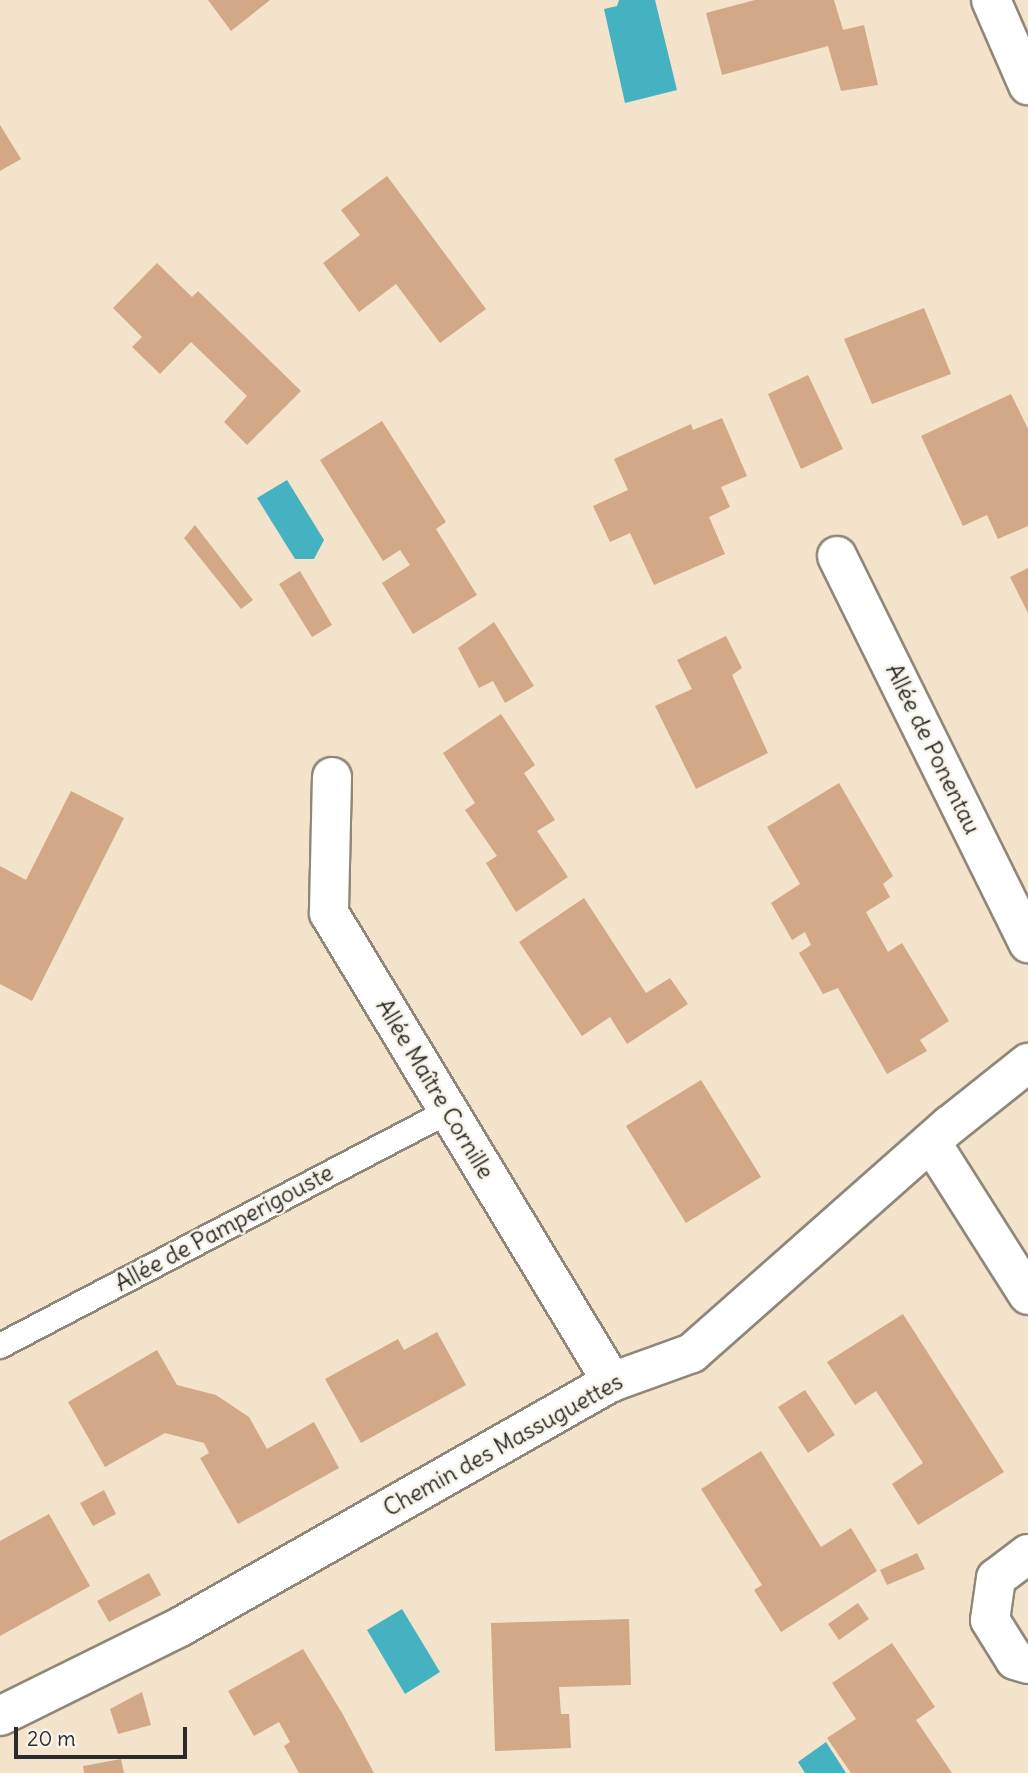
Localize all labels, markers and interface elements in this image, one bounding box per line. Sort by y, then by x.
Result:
street label: Allée de Ponentau [880,659,986,839]
street label: Allée Maître Cornille [370,994,500,1184]
street label: Allée de Pamperigouste [110,1159,338,1297]
street label: Chemin des Massuguettes [379,1368,627,1522]
scale bar [18,1714,191,1758]
text: 20 m [27,1725,76,1752]

